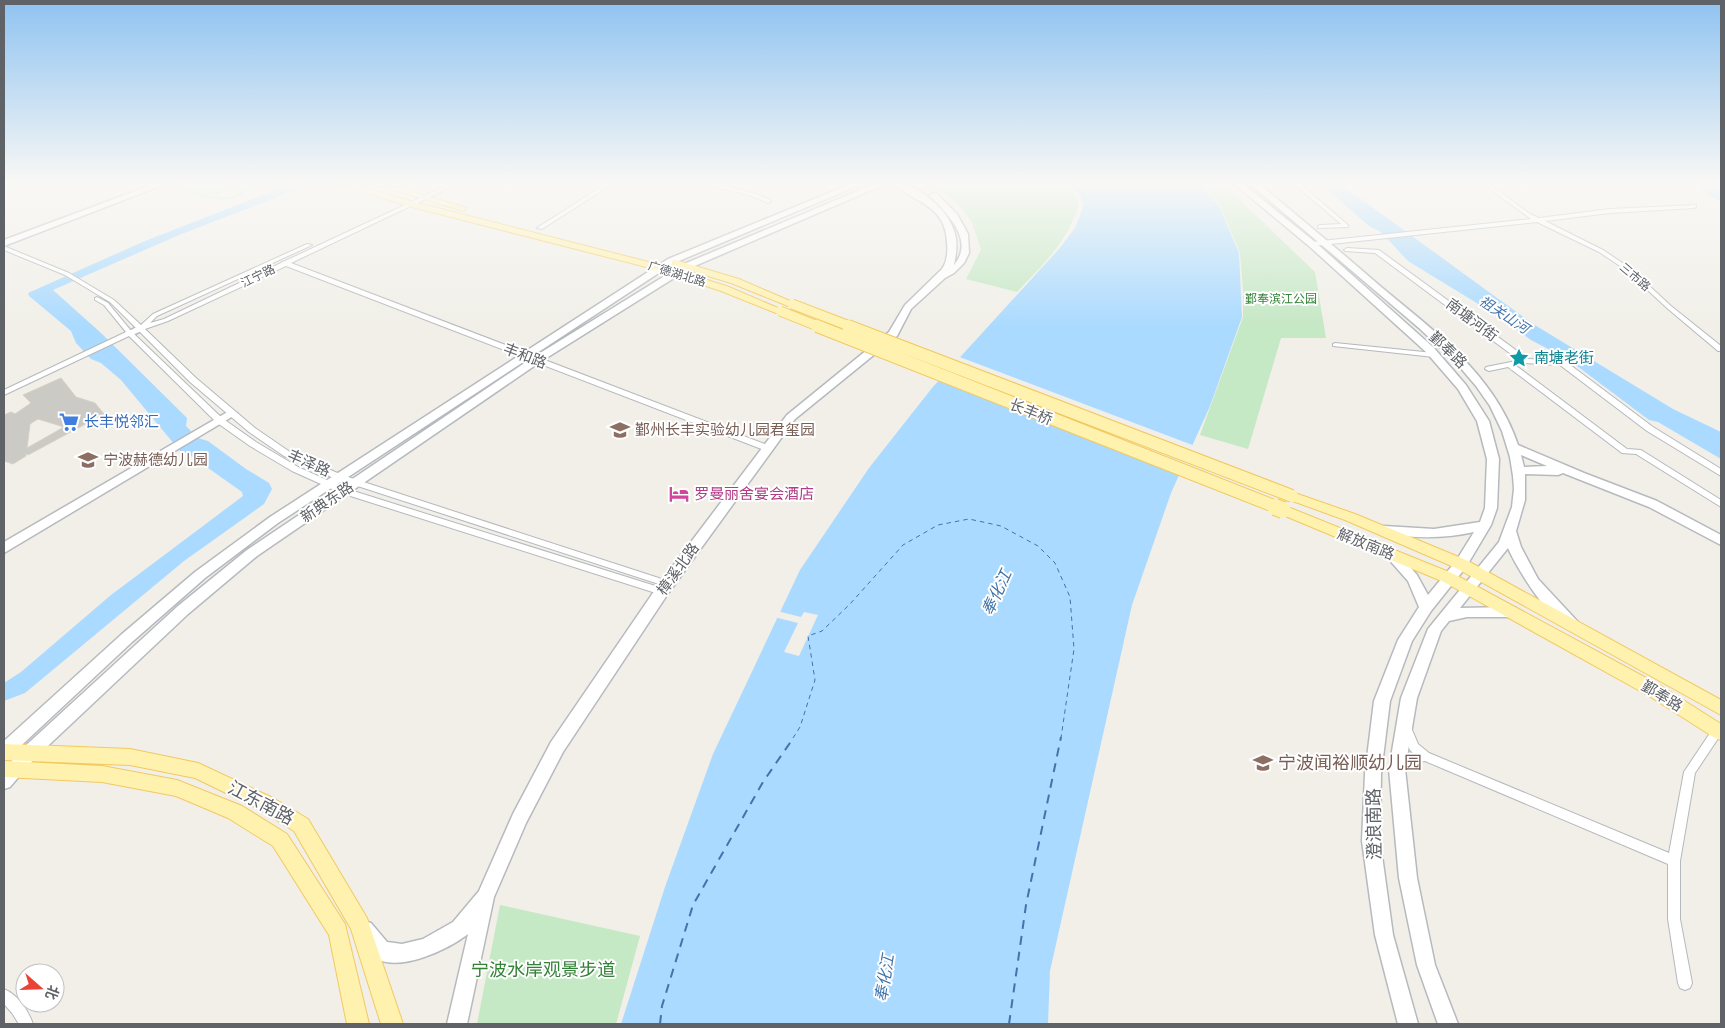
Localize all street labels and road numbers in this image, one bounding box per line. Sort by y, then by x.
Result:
street label: 广德湖北路 [646,259,708,289]
street label: 三市路 [1617,260,1653,294]
street label: 江宁路 [239,262,277,290]
street label: 南塘河街 [1443,295,1501,345]
street label: 鄞奉路 [1426,328,1470,372]
street label: 丰和路 [501,340,549,372]
street label: 长丰桥 [1007,395,1055,429]
street label: 丰泽路 [285,446,333,480]
street label: 新典东路 [297,478,357,526]
street label: 解放南路 [1335,524,1397,564]
street label: 樟溪北路 [653,539,703,599]
street label: 鄞奉路 [1638,677,1686,715]
street label: 江东南路 [224,776,298,830]
street label: 澄浪南路 [1362,788,1386,860]

